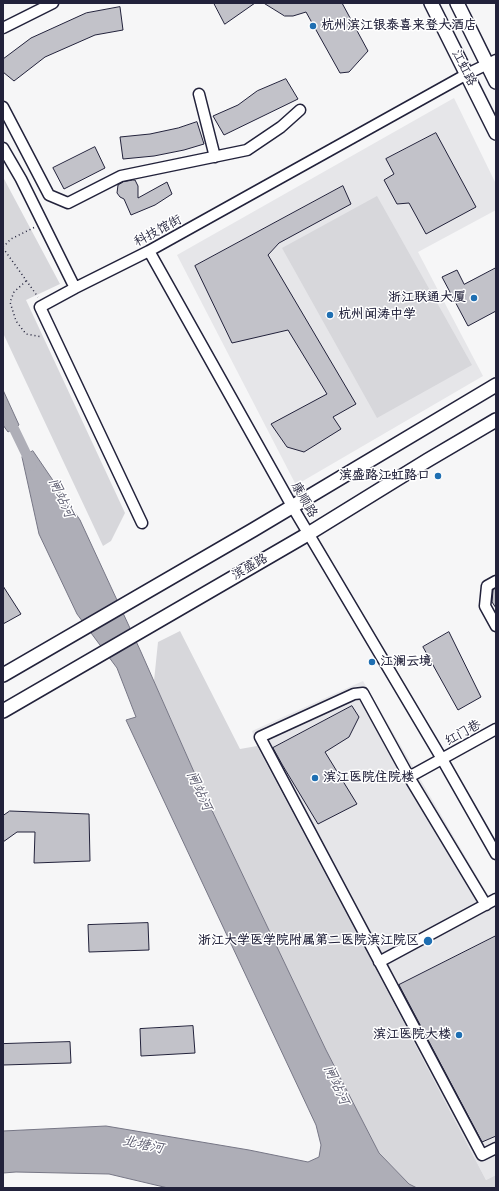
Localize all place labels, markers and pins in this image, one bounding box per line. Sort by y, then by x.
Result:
place label: 杭州滨江银泰喜来登大酒店 [321,18,477,34]
marker: 杭州滨江银泰喜来登大酒店 [308,21,318,31]
place label: 浙江联通大厦 [388,290,466,306]
marker: 浙江联通大厦 [469,293,479,303]
place label: 杭州闻涛中学 [338,307,416,323]
marker: 杭州闻涛中学 [325,310,335,320]
place label: 滨盛路江虹路口 [339,468,430,484]
marker: 滨盛路江虹路口 [433,471,443,481]
place label: 江澜云境 [380,654,432,670]
marker: 江澜云境 [367,657,377,667]
place label: 滨江医院住院楼 [323,770,414,786]
marker: 滨江医院住院楼 [310,773,320,783]
place label: 浙江大学医学院附属第二医院滨江院区 [198,933,419,949]
marker: 浙江大学医学院附属第二医院滨江院区 [422,935,434,947]
place label: 滨江医院大楼 [373,1027,451,1043]
marker: 滨江医院大楼 [454,1030,464,1040]

